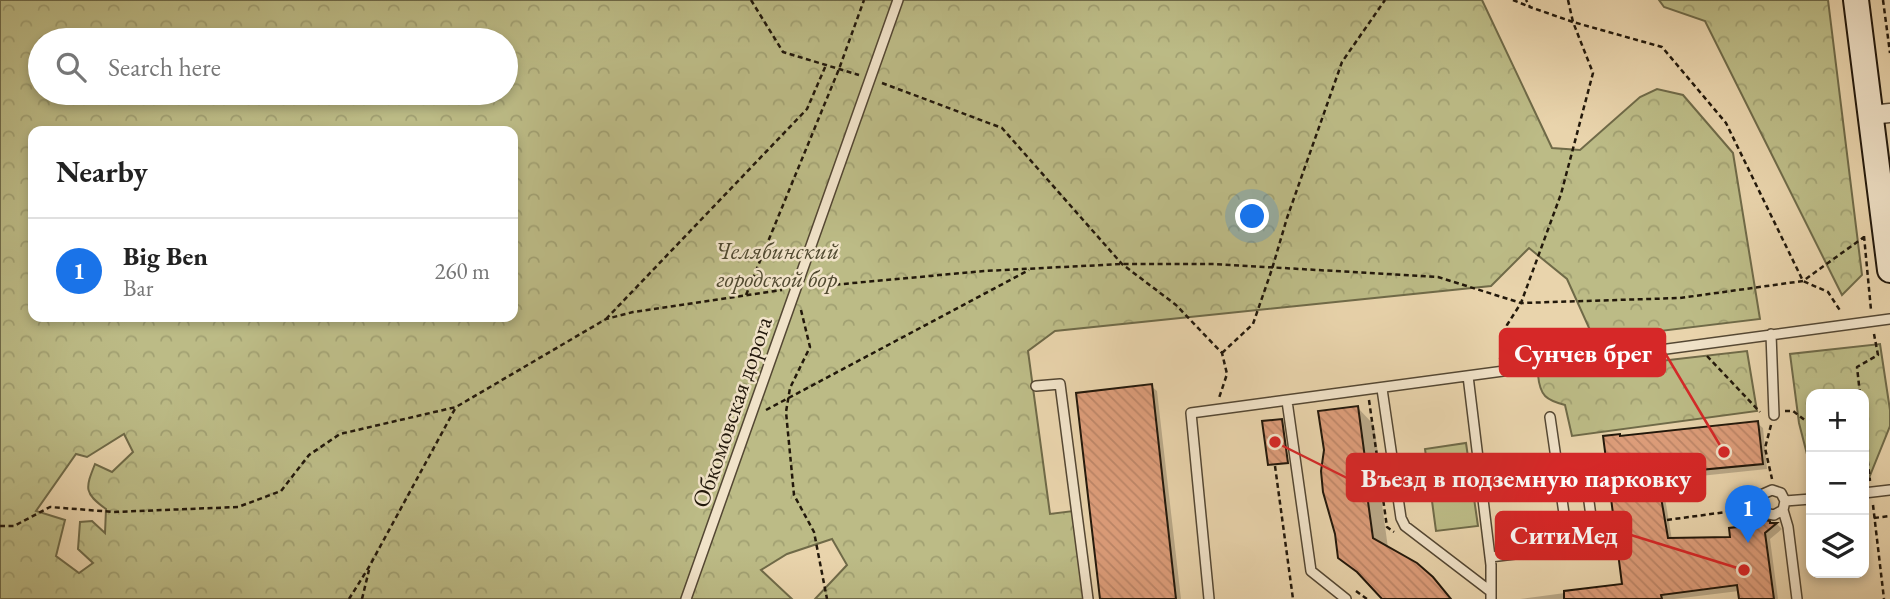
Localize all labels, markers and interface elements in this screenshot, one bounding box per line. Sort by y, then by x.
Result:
search box [28,28,518,105]
icon: search [52,48,90,86]
text: Search here [108,50,221,84]
text: Nearby [56,152,148,191]
your location [1235,199,1269,233]
park label: Челябинский городской бор [715,235,839,294]
text: Big Ben [123,239,208,273]
text: 1 [73,256,85,286]
text: 260 m [434,256,490,286]
text: Bar [123,273,153,303]
street label: Обкомовская дорога [684,312,779,512]
callout: Сунчев брег [1500,329,1665,376]
text: Сунчев брег [1514,336,1652,370]
map controls [1806,389,1869,578]
button: + [1806,389,1869,452]
button: − [1806,452,1869,515]
callout: Въезд в подземную парковку [1347,454,1705,501]
text: Въезд в подземную парковку [1361,461,1692,495]
pin: 1 [1725,485,1771,543]
callout: СитиМед [1496,512,1631,559]
button: layers [1806,515,1869,578]
text: СитиМед [1510,518,1618,552]

